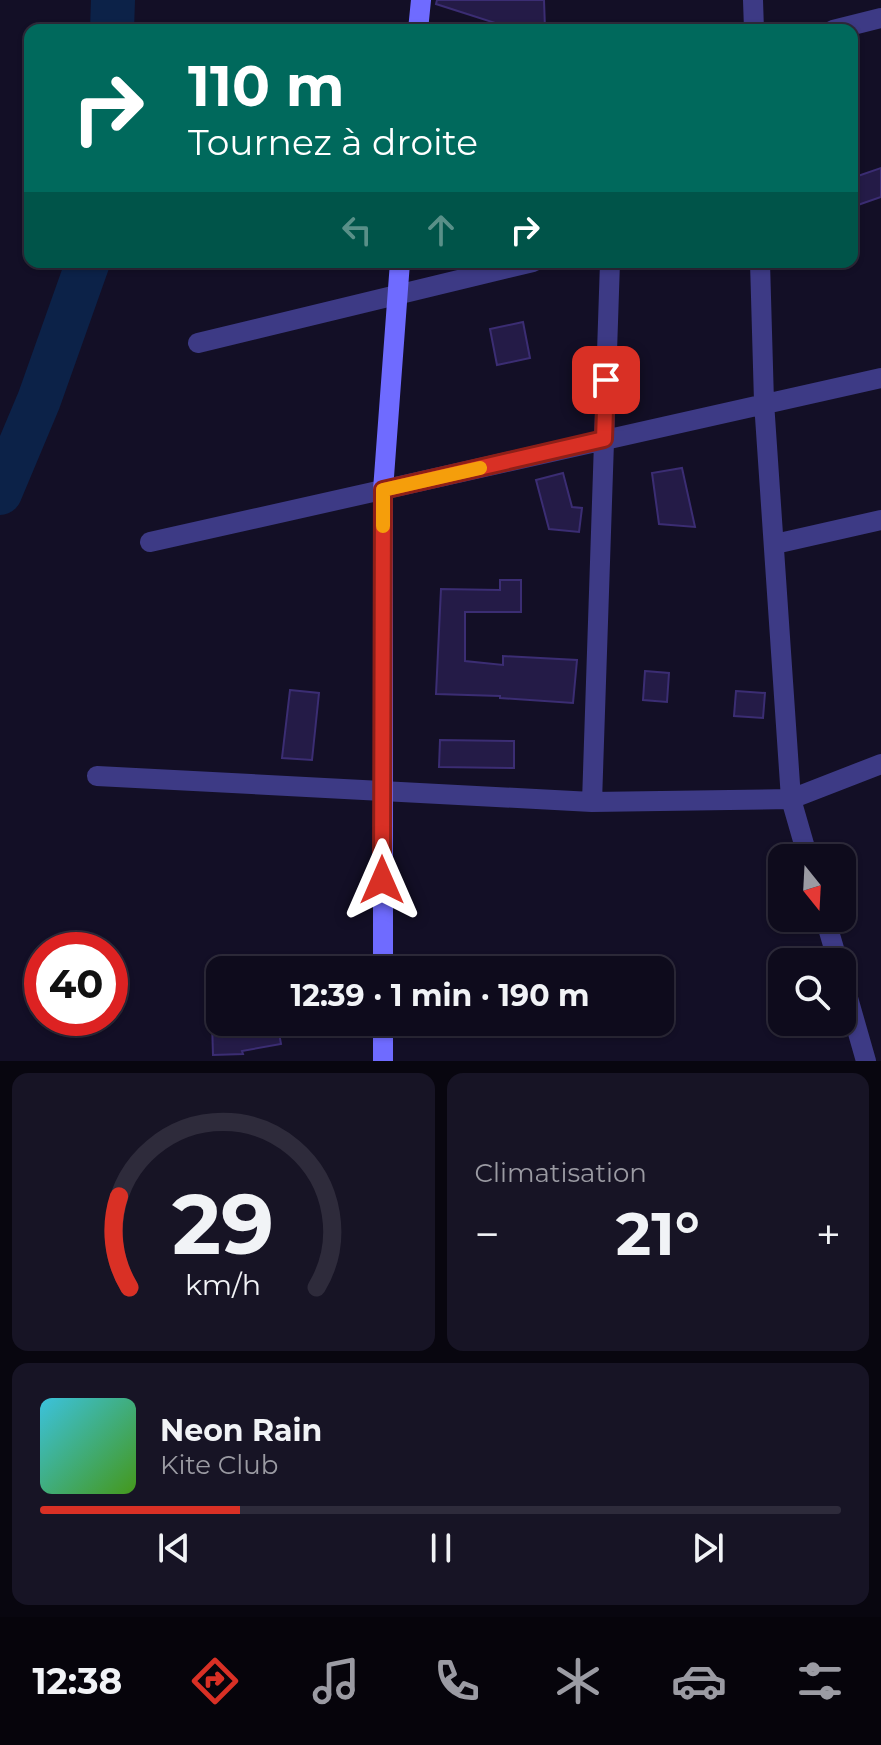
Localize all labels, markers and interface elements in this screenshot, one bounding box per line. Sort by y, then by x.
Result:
text: 110 m [188,52,345,120]
icon: right [56,56,160,160]
text: Tournez à droite [188,120,478,164]
icon: left [335,208,379,252]
icon: ahead [419,208,463,252]
icon: right [503,208,547,252]
pin [572,346,640,414]
icon: arrive [584,358,628,402]
position arrow [340,838,424,922]
north arrow [768,844,856,932]
map controls [768,844,856,1036]
speed limit sign: 40 [24,932,128,1036]
button: search [768,948,856,1036]
text: 12:39 · 1 min · 190 m [291,977,589,1014]
text: Climatisation [475,1157,647,1189]
text: 29 [172,1173,274,1275]
text: 21° [616,1197,700,1270]
text: − [475,1207,500,1261]
text: + [816,1207,841,1261]
text: km/h [185,1267,261,1302]
text: Neon Rain [160,1412,322,1449]
text: Kite Club [160,1449,278,1481]
icon: previous [152,1526,196,1570]
icon: pause [419,1526,463,1570]
icon: next [686,1526,730,1570]
icon: directions [187,1653,243,1709]
icon: music [308,1653,364,1709]
icon: phone [429,1653,485,1709]
icon: climate [550,1653,606,1709]
icon: car [671,1653,727,1709]
icon: filters [792,1653,848,1709]
text: 12:38 [33,1659,122,1703]

